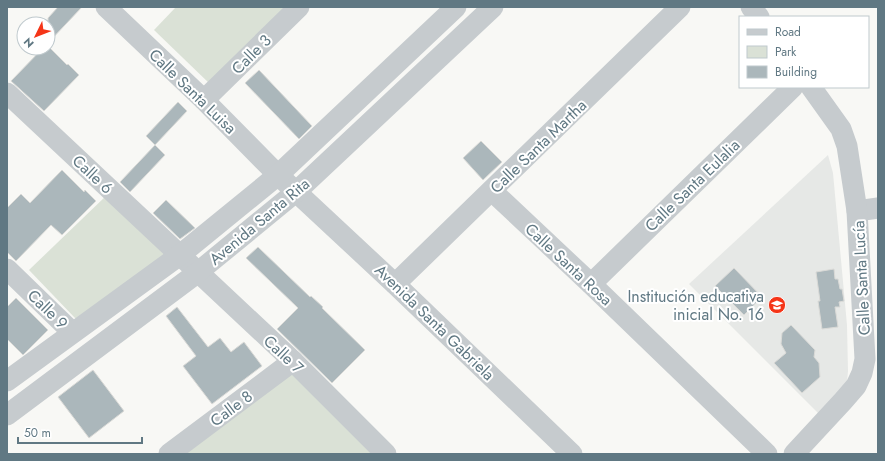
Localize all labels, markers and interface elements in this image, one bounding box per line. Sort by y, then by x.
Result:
north arrow [16,16,56,56]
legend [739,16,869,88]
text: Road [775,23,801,41]
street label: Calle 3 [226,29,277,79]
text: N [20,34,38,51]
text: Park [775,43,797,61]
street label: Calle Santa Luisa [144,44,242,139]
text: Building [775,63,817,81]
street label: Calle Santa Martha [485,94,592,199]
street label: Calle Santa Eulalia [640,134,745,237]
street label: Calle 6 [67,149,118,199]
street label: Avenida Santa Rita [204,172,315,270]
street label: Calle Santa Rosa [520,218,617,311]
street label: Calle Santa Lucía [847,220,876,336]
street label: Avenida Santa Gabriela [370,259,500,386]
street label: Calle 9 [22,284,73,334]
place label: Institución educativa inicial No. 16 [627,285,764,326]
school or university icon: Institución educativa inicial No. 16 [767,295,787,315]
street label: Calle 7 [258,330,309,379]
street label: Calle 8 [205,385,257,432]
scale bar [18,419,142,445]
text: 50 m [24,424,51,442]

